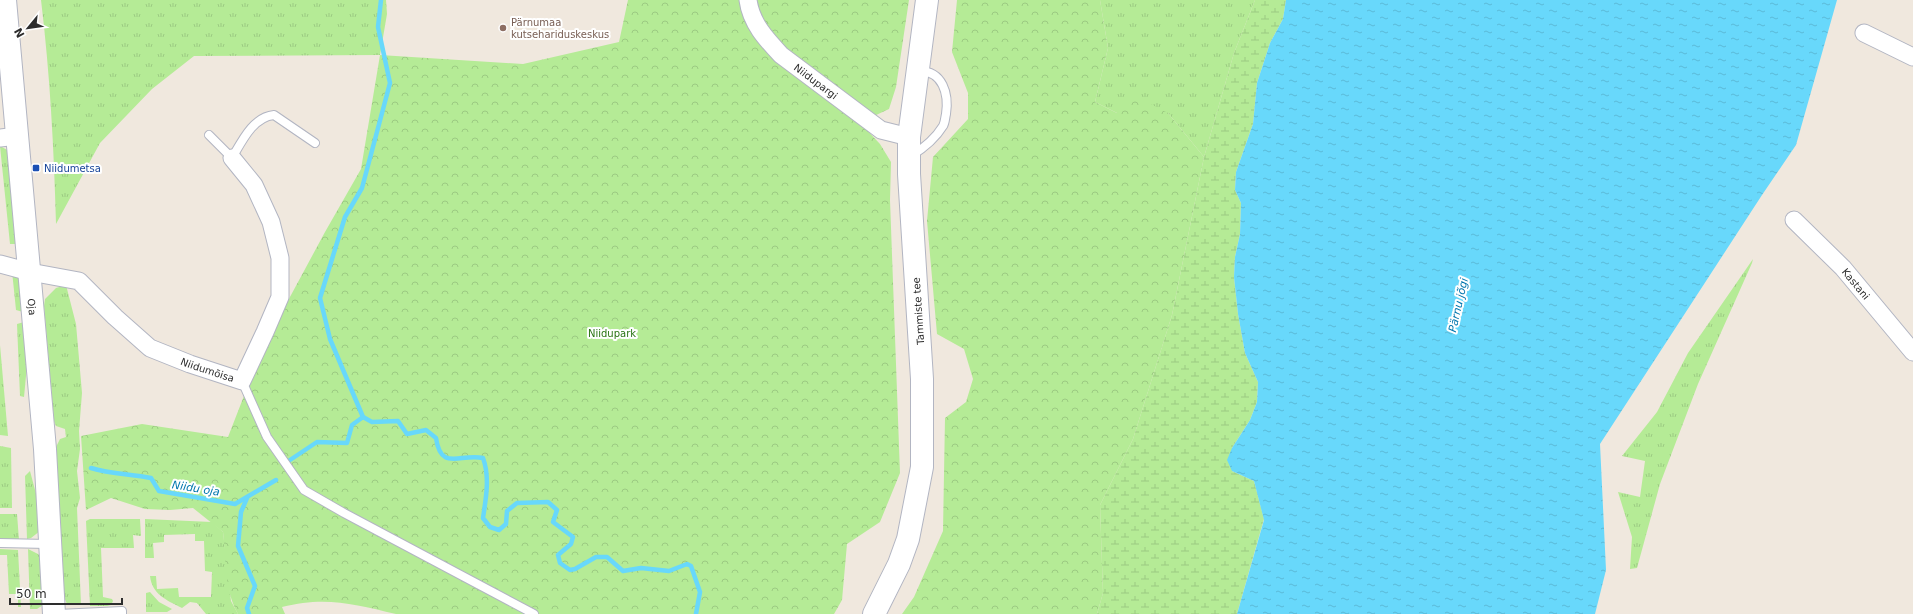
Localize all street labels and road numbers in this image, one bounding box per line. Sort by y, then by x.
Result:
street label: Niidupargi [792,62,840,101]
street label: Kastani [1840,266,1872,302]
street label: Tammiste tee [911,277,926,346]
street label: Oja [26,298,38,316]
street label: Niidumõisa [179,356,236,384]

